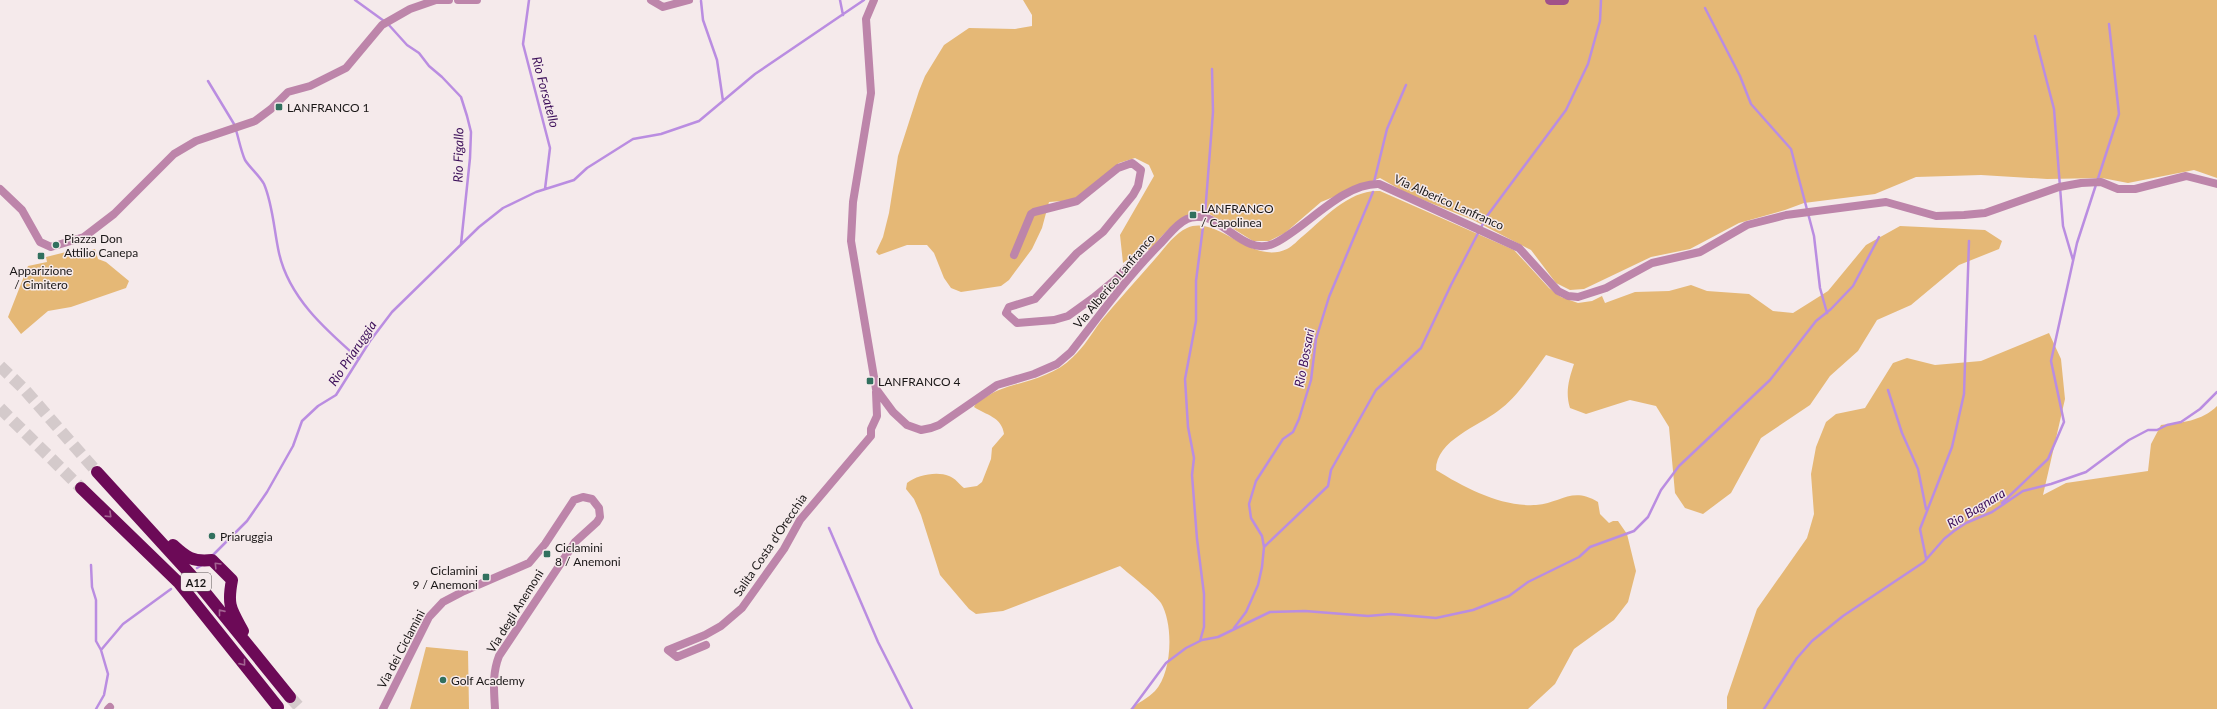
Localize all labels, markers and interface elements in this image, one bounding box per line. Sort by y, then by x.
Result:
water label: Rio Forsatello [529,55,563,129]
place label: LANFRANCO 1 [287,100,370,115]
marker: LANFRANCO 1 [274,102,284,112]
water label: Rio Figallo [450,127,466,183]
street label: Via Alberico Lanfranco [1392,171,1506,233]
place label: LANFRANCO / Capolinea [1201,201,1274,230]
marker: LANFRANCO / Capolinea [1188,210,1198,220]
place label: Piazza Don Attilio Canepa [64,231,138,260]
street label: Via Alberico Lanfranco [1070,231,1158,331]
marker: Piazza Don Attilio Canepa [51,240,61,250]
marker: Apparizione / Cimitero [36,251,46,261]
place label: Apparizione / Cimitero [10,263,72,292]
water label: Rio Priaruggia [324,317,380,389]
water label: Rio Bossari [1290,327,1318,389]
place label: LANFRANCO 4 [878,374,961,389]
marker: LANFRANCO 4 [865,376,875,386]
water label: Rio Bagnara [1944,484,2008,532]
street label: Salita Costa d'Orecchia [730,491,810,599]
one-way arrow [104,510,112,518]
place label: Priaruggia [220,529,273,544]
marker: Priaruggia [207,531,217,541]
place label: Ciclamini 8 / Anemoni [555,540,621,569]
marker: Ciclamini 8 / Anemoni [542,549,552,559]
one-way arrow [214,562,222,570]
place label: Ciclamini 9 / Anemoni [412,563,478,592]
street label: Via degli Anemoni [483,567,547,655]
marker: Ciclamini 9 / Anemoni [481,572,491,582]
road number: A12 [181,573,211,591]
street label: Via dei Ciclamini [374,607,428,691]
one-way arrow [219,610,226,617]
one-way arrow [238,658,245,665]
place label: Golf Academy [451,673,525,688]
marker: Golf Academy [438,675,448,685]

